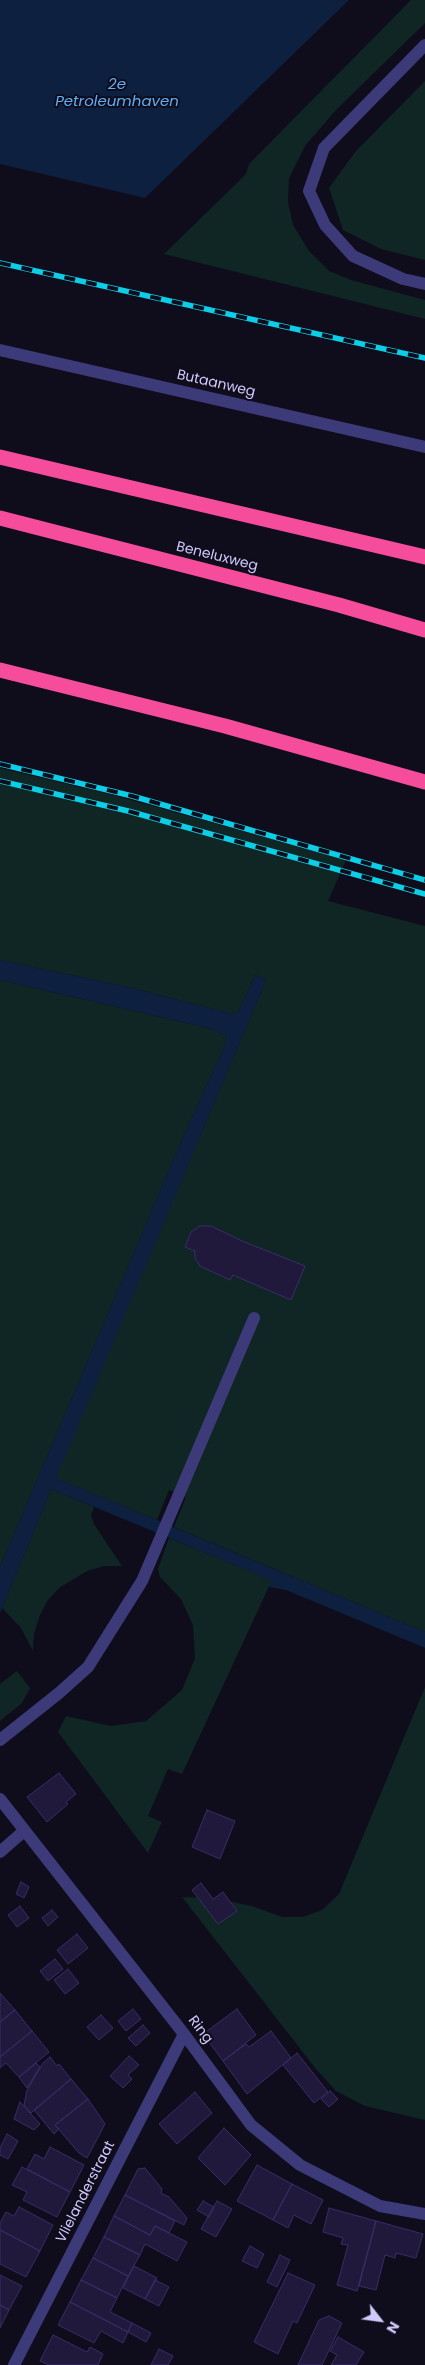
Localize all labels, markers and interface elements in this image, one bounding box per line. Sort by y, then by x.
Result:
water label: 2e Petroleumhaven [55,76,179,111]
street label: Butaanweg [175,367,257,401]
street label: Beneluxweg [174,539,260,575]
street label: Ring [184,2013,216,2047]
street label: Vlielanderstraat [53,2138,119,2246]
north arrow [355,2295,405,2345]
text: N [382,2318,404,2337]

